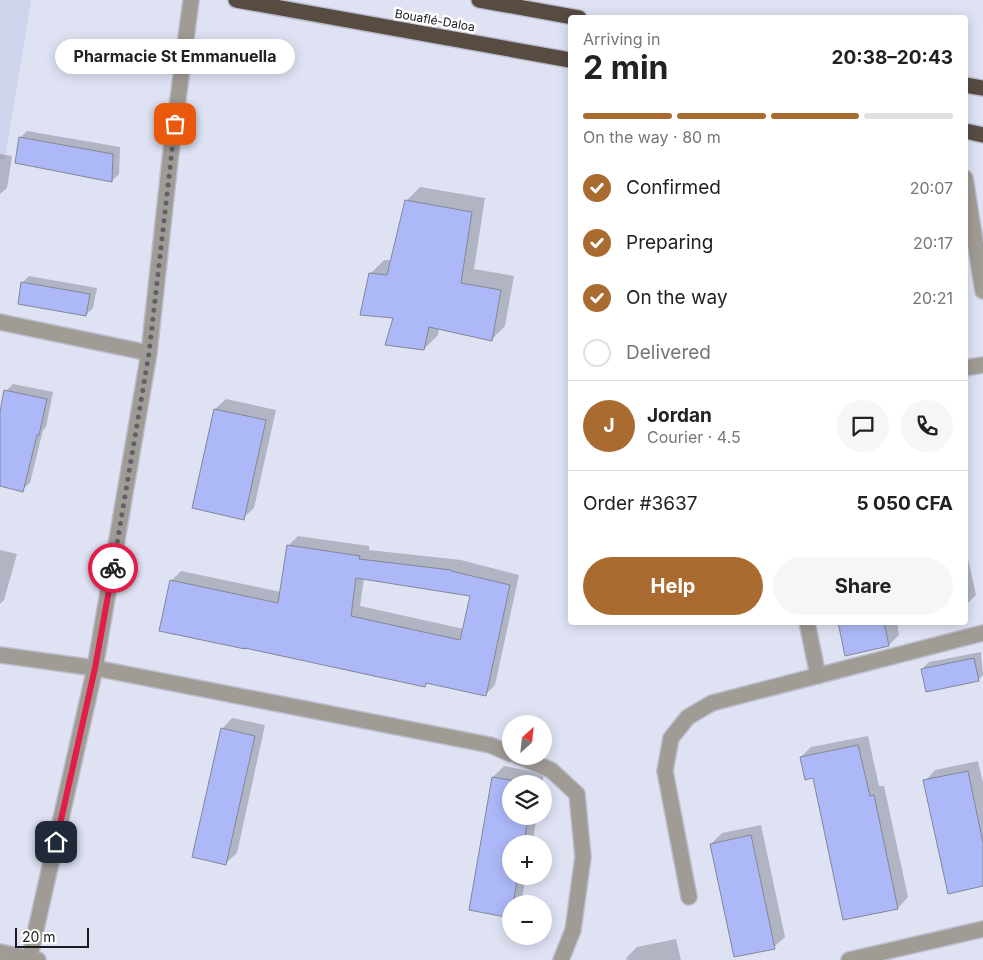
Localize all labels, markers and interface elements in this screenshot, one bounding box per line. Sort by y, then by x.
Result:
street label: Bouaflé-Daloa [394,6,476,34]
text: Arriving in [583,29,660,49]
callout: Pharmacie St Emmanuella [55,39,295,74]
text: Pharmacie St Emmanuella [74,46,276,66]
text: 20:38–20:43 [832,46,953,69]
text: 2 min [583,48,669,87]
pin [154,103,196,145]
icon: bag [161,110,189,138]
text: On the way · 80 m [583,127,721,147]
icon: check [583,174,611,202]
text: Confirmed [626,176,721,199]
text: 20:07 [910,178,953,198]
icon: check [583,229,611,257]
text: Preparing [626,231,713,254]
text: 20:17 [913,233,953,253]
icon: check [583,284,611,312]
text: On the way [626,286,728,309]
text: 20:21 [912,288,953,308]
text: Delivered [626,341,711,364]
button: chat [837,400,889,452]
button: phone [901,400,953,452]
text: Jordan [647,404,712,427]
text: J [603,414,615,437]
text: Courier · 4.5 [647,427,741,447]
text: Order #3637 [583,492,698,515]
text: 5 050 CFA [856,492,953,515]
courier [88,543,138,593]
icon: bike [99,554,127,582]
button: Help [583,557,763,615]
button: Share [773,557,953,615]
north arrow [502,715,552,765]
map controls [502,715,552,945]
button: layers [502,775,552,825]
pin [35,821,77,863]
icon: home [42,828,70,856]
button: + [502,835,552,885]
button: − [502,895,552,945]
scale bar [15,925,89,948]
text: 20 m [22,928,56,945]

